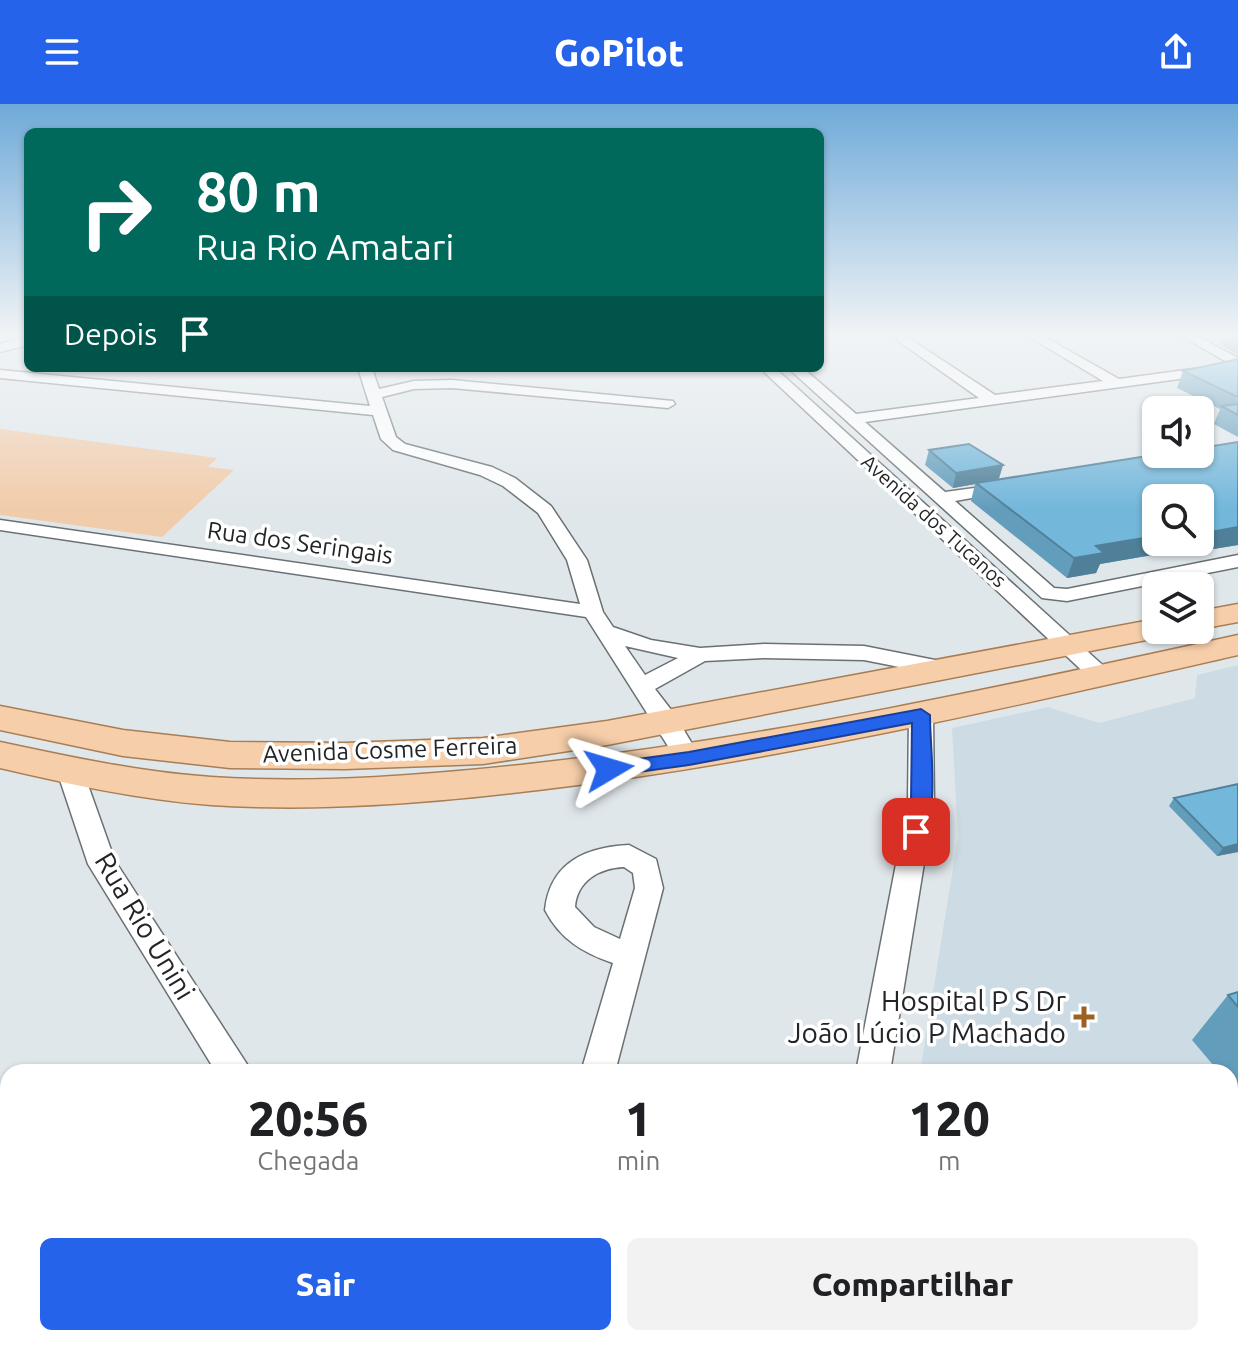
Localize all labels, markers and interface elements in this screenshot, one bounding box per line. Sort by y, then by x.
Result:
icon: menu [40,30,84,74]
icon: share [1154,30,1198,74]
text: GoPilot [554,32,684,73]
icon: right [64,160,168,264]
text: 80 m [196,160,321,223]
text: Rua Rio Amatari [196,226,454,267]
icon: arrive [173,312,217,356]
text: Depois [64,317,157,351]
map controls [1142,396,1214,644]
button: sound [1142,396,1214,468]
street label: Avenida dos Tucanos [857,450,1011,592]
button: search [1142,484,1214,556]
street label: Rua dos Seringais [205,516,395,569]
button: layers [1142,572,1214,644]
position arrow [567,727,651,811]
street label: Avenida Cosme Ferreira [262,732,518,767]
pin [882,798,950,866]
icon: arrive [894,810,938,854]
street label: Rua Rio Unini [89,847,201,1005]
place label: Hospital P S Dr João Lúcio P Machado [788,985,1066,1048]
marker: Hospital P S Dr João Lúcio P Machado [1073,1006,1095,1028]
text: 20:56 [248,1091,368,1145]
text: 1 [625,1091,652,1145]
text: 120 [909,1091,990,1145]
text: Chegada [257,1146,359,1175]
text: min [617,1146,660,1175]
text: m [938,1146,960,1175]
button: Sair [40,1238,611,1330]
button: Compartilhar [627,1238,1198,1330]

